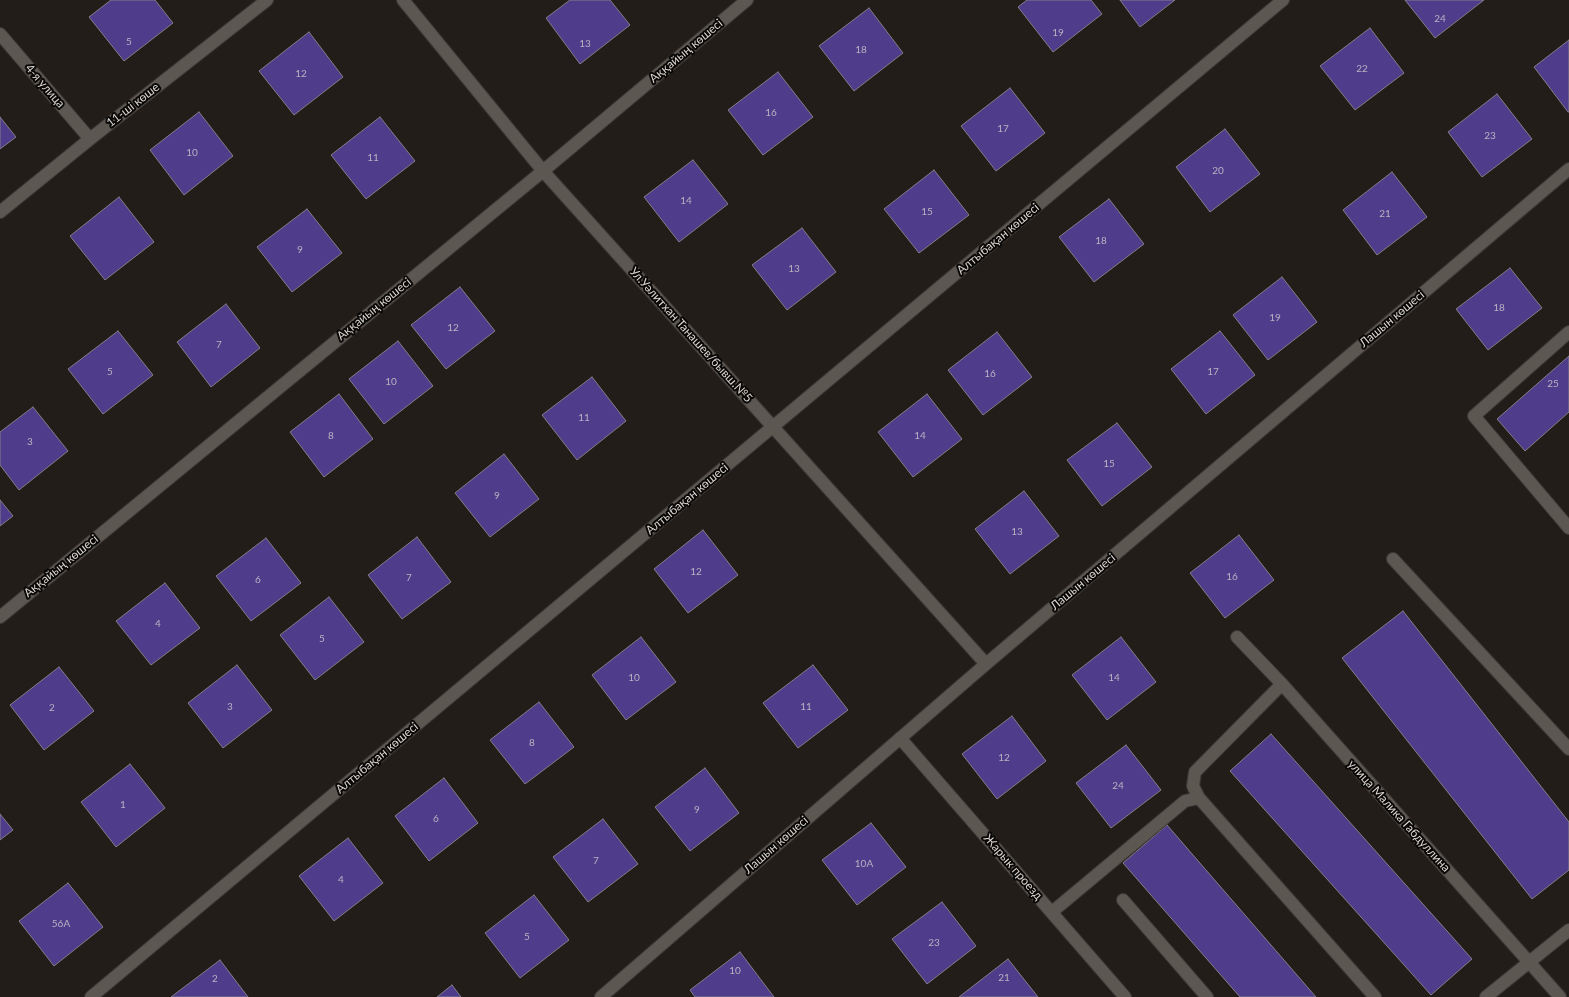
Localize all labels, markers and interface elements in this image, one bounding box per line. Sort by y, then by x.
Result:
house number: 24 [1434,13,1446,25]
street label: Аққайың көшесі [646,16,726,86]
house number: 19 [1052,27,1064,39]
house number: 5 [126,36,132,48]
house number: 13 [579,38,591,50]
house number: 18 [855,44,867,56]
street label: 4-я улица [22,61,68,111]
house number: 22 [1356,63,1368,75]
house number: 12 [295,68,307,80]
street label: 11-ші көше [104,80,162,130]
house number: 16 [765,107,777,119]
house number: 17 [997,123,1009,135]
house number: 23 [1484,130,1496,142]
house number: 10 [186,147,198,159]
house number: 11 [367,152,379,164]
house number: 20 [1212,165,1224,177]
house number: 14 [680,195,692,207]
street label: Алтыбақан көшесі [954,200,1042,278]
house number: 15 [921,206,933,218]
house number: 21 [1379,208,1391,220]
house number: 18 [1095,235,1107,247]
house number: 9 [297,244,303,256]
house number: 13 [788,263,800,275]
street label: Ул.Уәлитхан Танашев/бывш.№5 [627,264,755,406]
street label: Аққайың көшесі [334,275,414,343]
street label: Лашын көшесі [1357,288,1427,350]
house number: 18 [1493,302,1505,314]
house number: 19 [1269,312,1281,324]
house number: 12 [447,322,459,334]
house number: 7 [216,339,222,351]
house number: 5 [107,366,113,378]
house number: 17 [1207,366,1219,378]
house number: 16 [984,368,996,380]
house number: 10 [385,376,397,388]
house number: 25 [1547,378,1559,390]
house number: 11 [578,412,590,424]
house number: 8 [328,430,334,442]
house number: 14 [914,430,926,442]
house number: 3 [27,436,33,448]
house number: 15 [1103,458,1115,470]
street label: Алтыбақан көшесі [643,460,731,538]
house number: 9 [494,490,500,502]
house number: 13 [1011,526,1023,538]
street label: Аққайың көшесі [21,532,101,600]
street label: Лашын көшесі [1048,551,1118,613]
house number: 12 [690,566,702,578]
house number: 16 [1226,571,1238,583]
house number: 7 [406,572,412,584]
house number: 6 [255,574,261,586]
house number: 4 [155,618,161,630]
house number: 5 [319,633,325,645]
house number: 10 [628,672,640,684]
house number: 14 [1108,672,1120,684]
house number: 3 [227,701,233,713]
house number: 11 [800,701,812,713]
house number: 2 [49,702,55,714]
street label: Алтыбақан көшесі [333,719,421,797]
house number: 8 [529,737,535,749]
house number: 12 [998,752,1010,764]
street label: улица Малика Габдуллина [1345,757,1453,875]
house number: 24 [1112,780,1124,792]
house number: 1 [120,799,126,811]
house number: 9 [694,804,700,816]
house number: 6 [433,813,439,825]
street label: Лашын көшесі [741,813,811,877]
street label: Жарык проезд [981,831,1045,903]
house number: 7 [593,855,599,867]
house number: 10А [855,858,873,870]
house number: 4 [338,874,344,886]
house number: 56А [52,918,70,930]
house number: 5 [524,931,530,943]
house number: 23 [928,937,940,949]
house number: 10 [729,965,741,977]
house number: 21 [998,972,1010,984]
house number: 2 [212,973,218,985]

